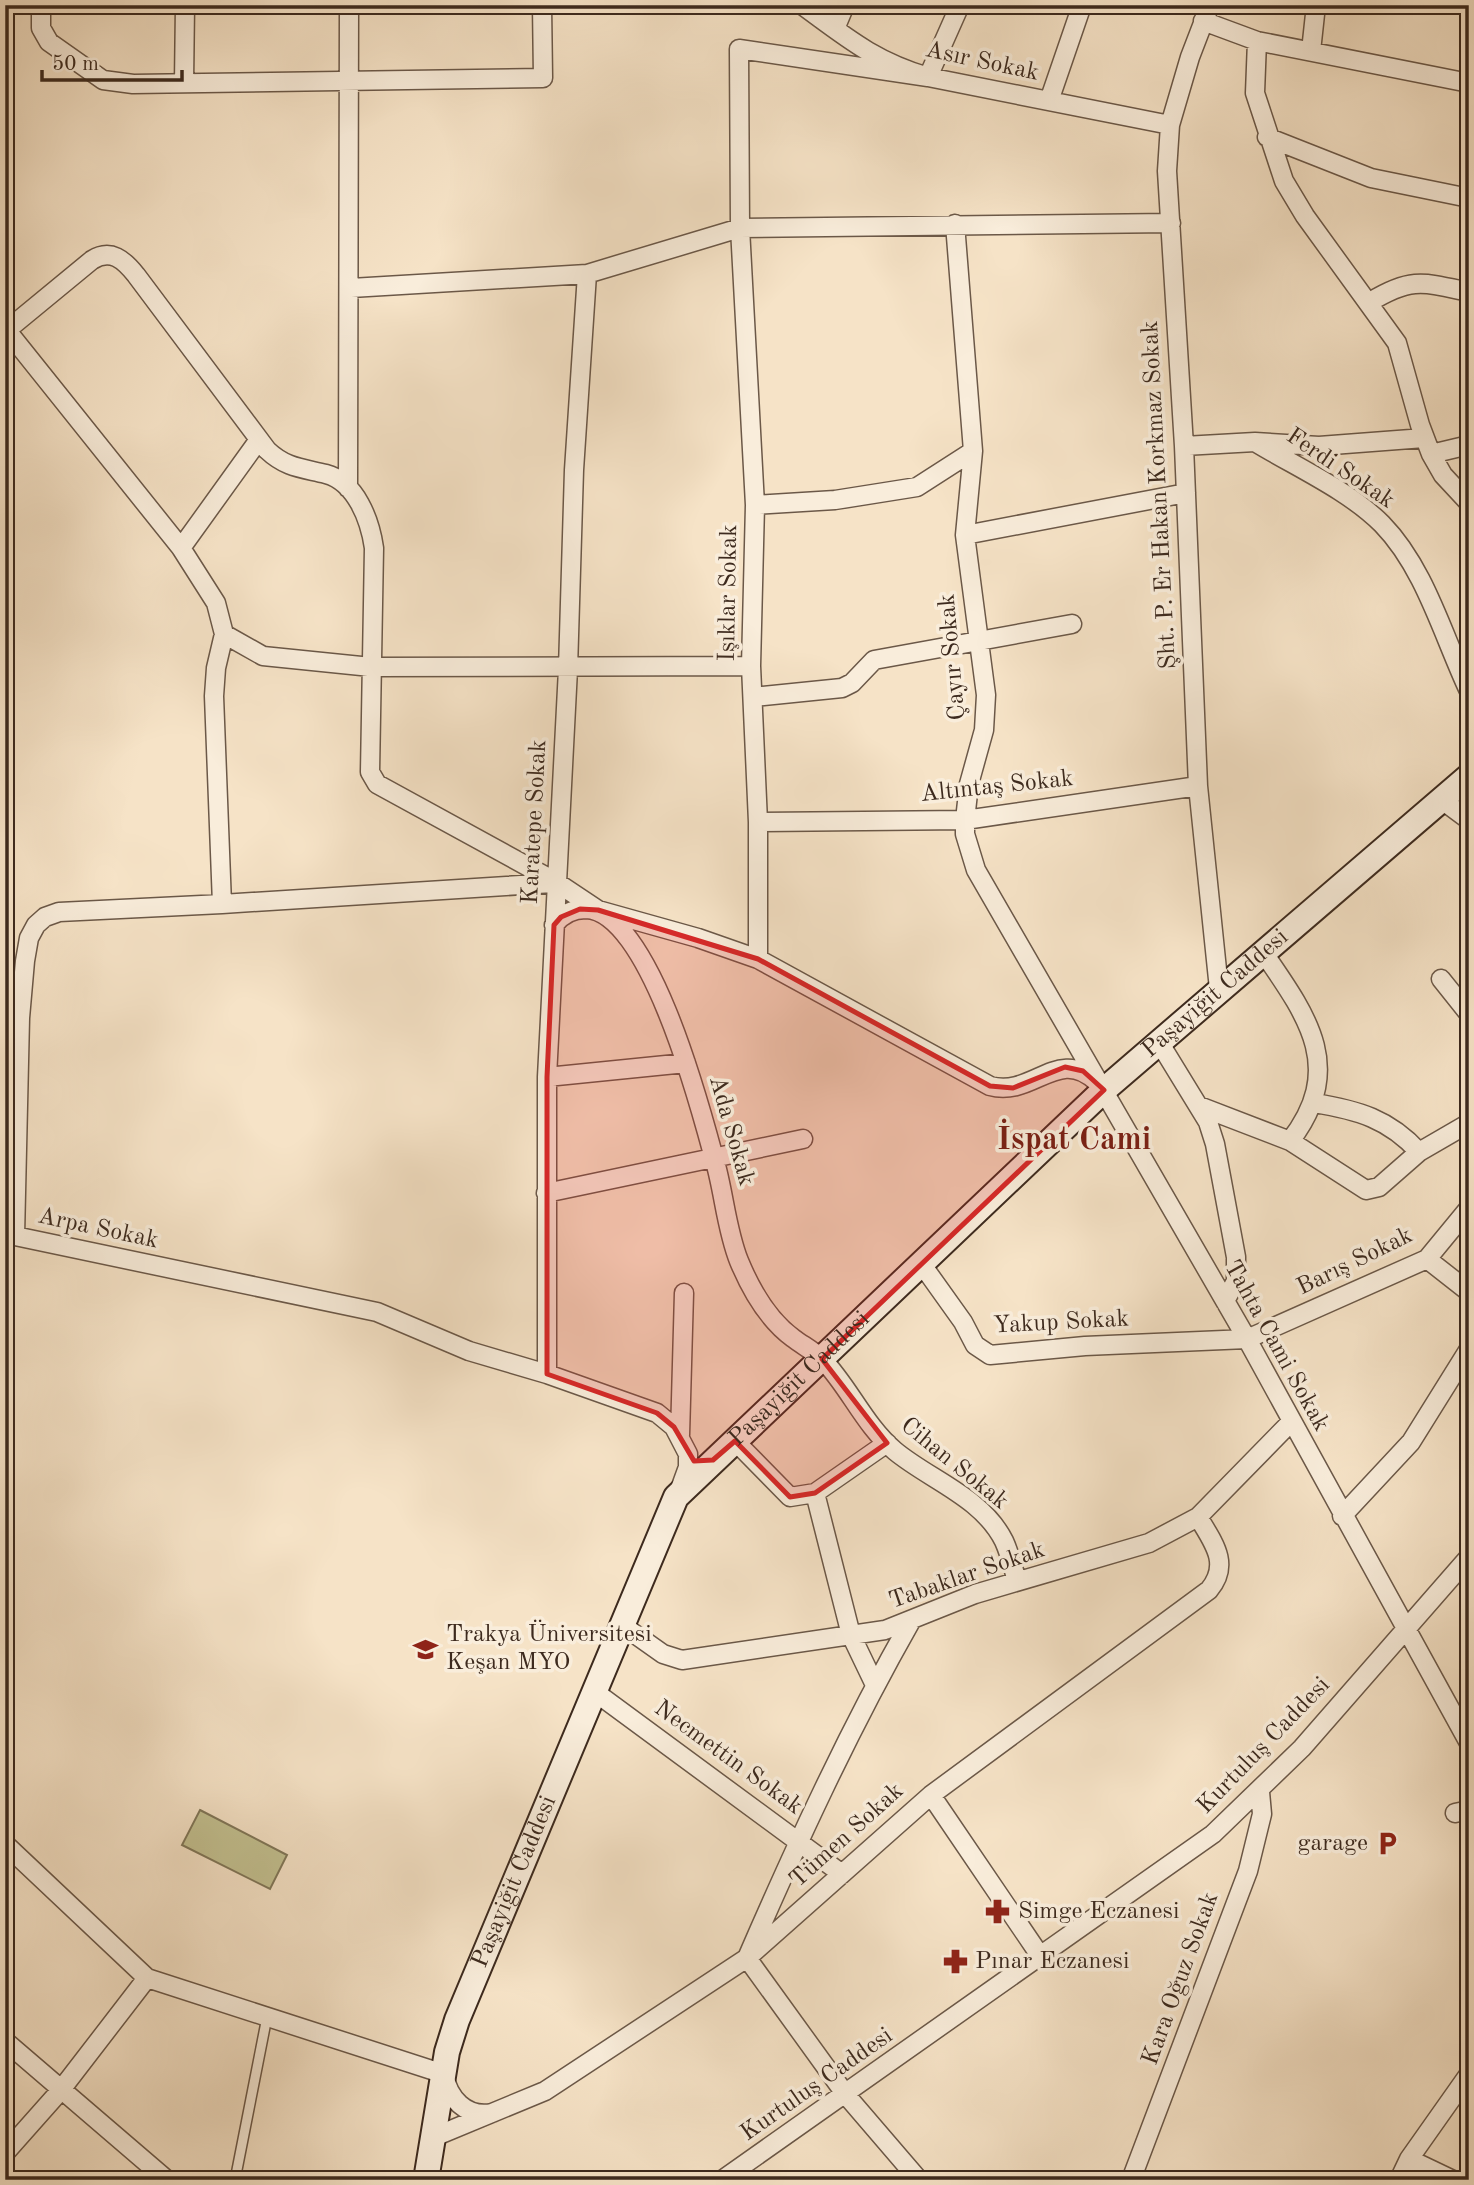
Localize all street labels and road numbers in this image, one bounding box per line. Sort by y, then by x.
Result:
street label: Asır Sokak [923,38,1041,86]
street label: Şht. P. Er Hakan Korkmaz Sokak [1139,320,1181,670]
street label: Ferdi Sokak [1282,424,1398,514]
street label: Işıklar Sokak [716,524,742,662]
street label: Çayır Sokak [936,593,970,721]
street label: Karatepe Sokak [519,739,551,905]
street label: Altıntaş Sokak [919,767,1075,807]
street label: Paşayiğit Caddesi [1138,925,1293,1063]
street label: Ada Sokak [704,1073,758,1189]
street label: Arpa Sokak [35,1204,161,1254]
street label: Barış Sokak [1293,1224,1417,1300]
street label: Tahta Cami Sokak [1219,1256,1333,1436]
street label: Paşayiğit Caddesi [725,1307,875,1451]
street label: Yakup Sokak [993,1307,1129,1339]
street label: Cihan Sokak [896,1414,1012,1514]
street label: Tabaklar Sokak [886,1538,1048,1614]
street label: Kurtuluş Caddesi [1193,1673,1335,1819]
street label: Necmettin Sokak [649,1696,807,1820]
street label: Tümen Sokak [786,1779,908,1893]
street label: Paşayiğit Caddesi [468,1792,561,1971]
street label: Kara Oğuz Sokak [1139,1889,1223,2069]
street label: Kurtuluş Caddesi [737,2024,897,2146]

